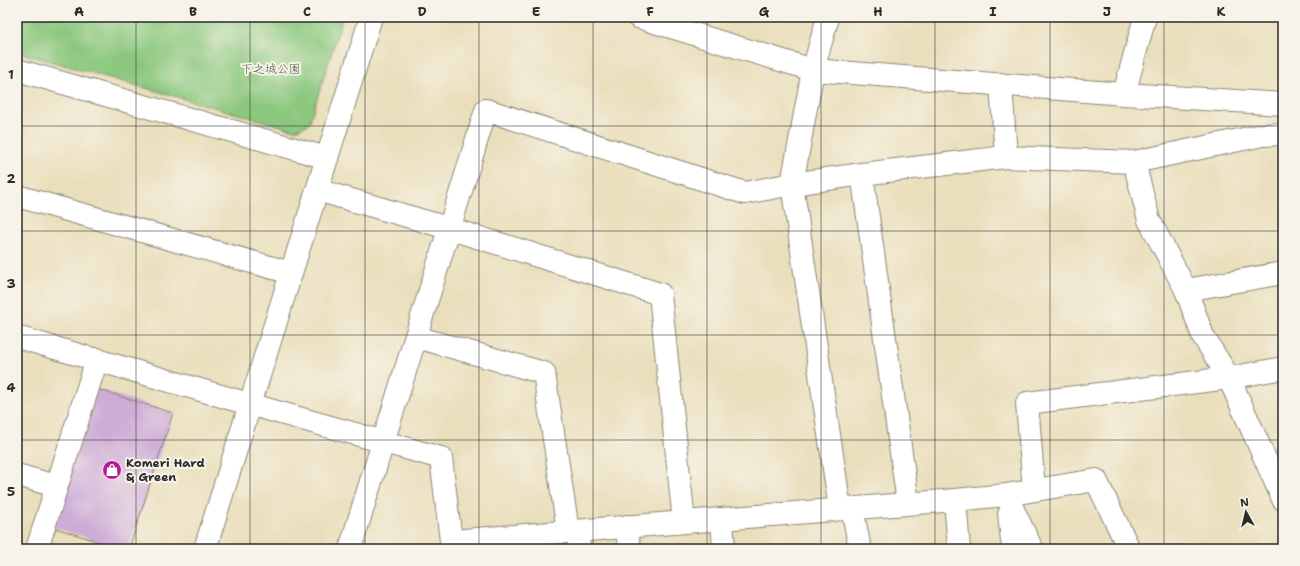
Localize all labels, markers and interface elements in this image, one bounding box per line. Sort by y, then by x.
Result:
text: A [74,3,84,20]
text: B [189,3,197,20]
text: C [303,3,311,20]
text: D [417,3,427,20]
text: E [532,3,541,20]
text: F [646,3,654,20]
text: G [759,3,770,20]
text: H [873,3,883,20]
text: I [989,3,997,20]
text: J [1103,3,1111,20]
text: K [1217,3,1226,20]
park label: 下之城公園 [241,61,301,77]
text: 1 [8,66,14,83]
text: 2 [6,170,16,187]
text: 3 [6,275,16,292]
text: 4 [6,379,16,396]
place label: Komeri Hard & Green [126,455,205,485]
shop icon: Komeri Hard & Green [101,459,123,481]
text: 5 [7,483,15,500]
north arrow [1226,492,1266,532]
text: N [1239,495,1250,511]

